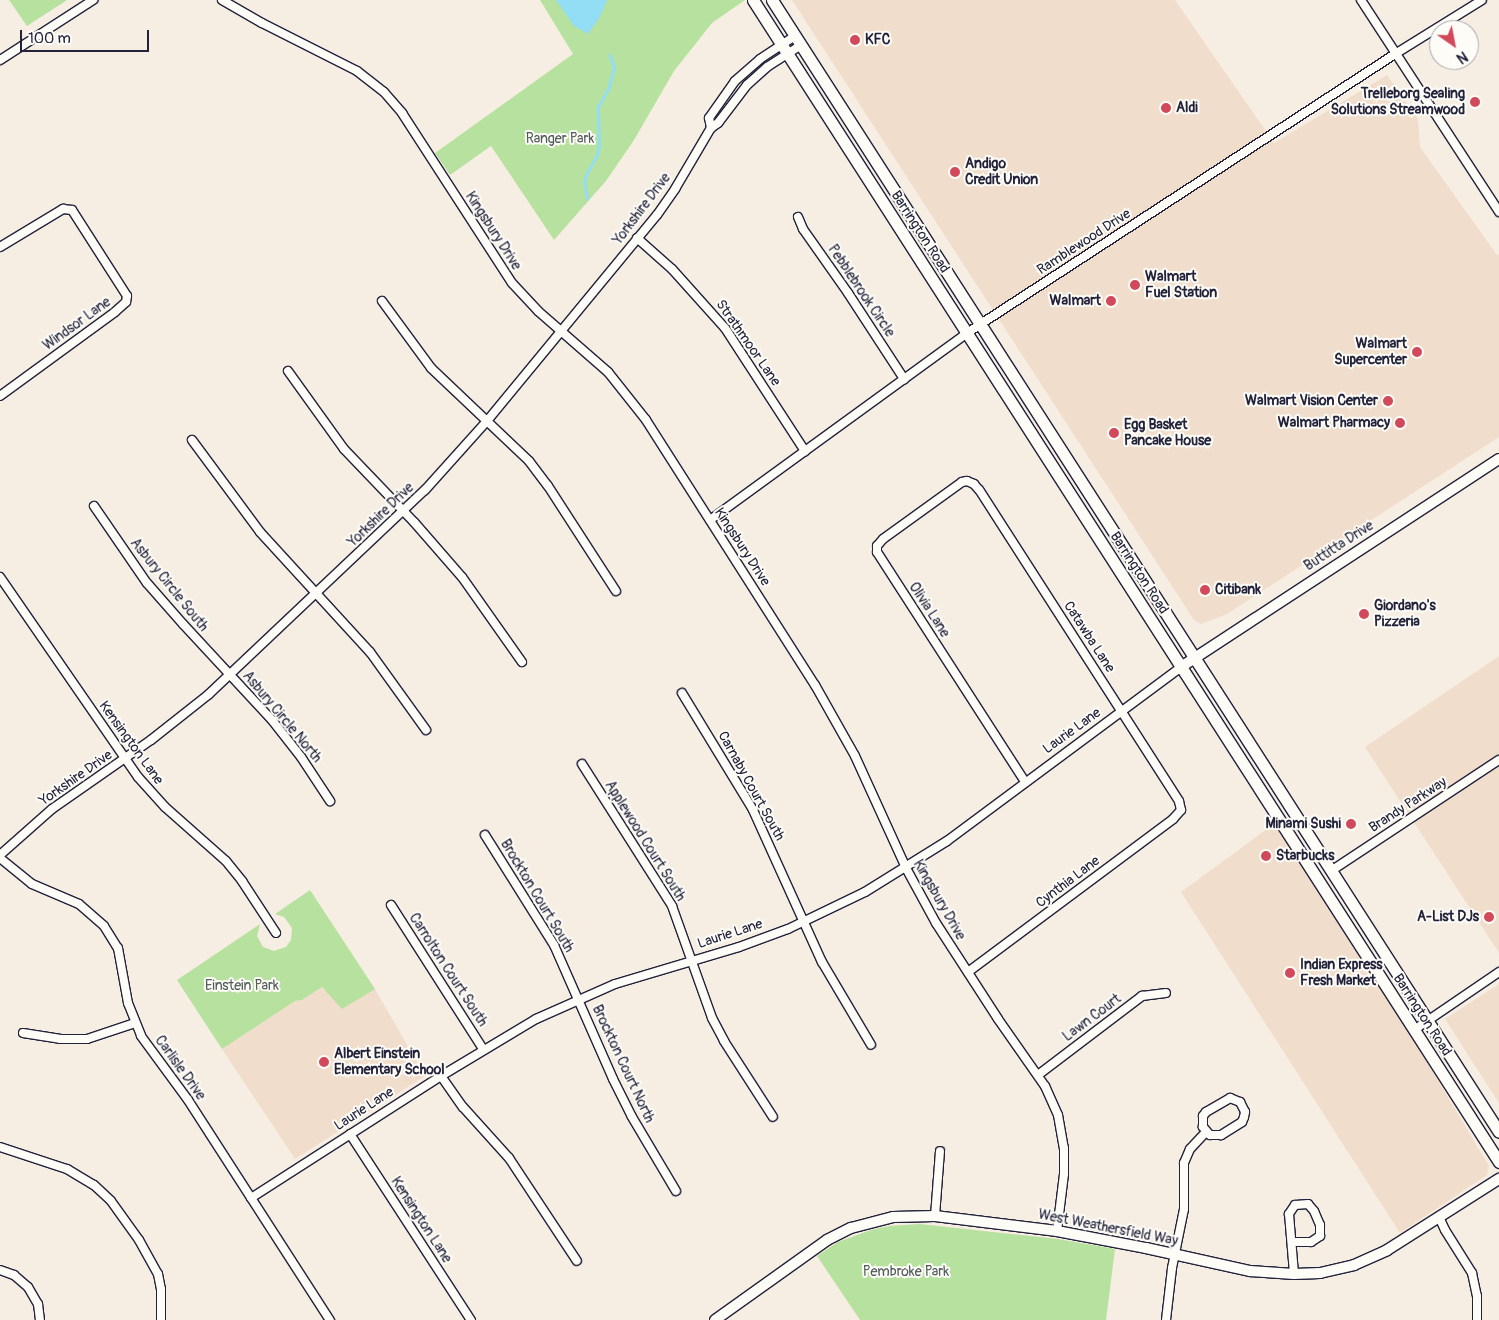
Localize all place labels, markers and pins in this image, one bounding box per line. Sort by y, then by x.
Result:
place label: KFC [865,32,891,48]
marker: KFC [849,34,861,46]
place label: Trelleborg Sealing Solutions Streamwood [1331,86,1465,118]
marker: Trelleborg Sealing Solutions Streamwood [1469,96,1481,108]
place label: Aldi [1176,100,1198,116]
marker: Aldi [1160,102,1172,114]
place label: Andigo Credit Union [965,156,1038,188]
marker: Andigo Credit Union [949,166,961,178]
place label: Walmart Fuel Station [1145,269,1217,302]
marker: Walmart Fuel Station [1129,279,1141,291]
place label: Walmart [1050,293,1101,309]
marker: Walmart [1105,295,1117,307]
place label: Walmart Supercenter [1334,336,1407,368]
marker: Walmart Supercenter [1411,346,1423,358]
place label: Walmart Vision Center [1245,393,1378,409]
marker: Walmart Vision Center [1382,395,1394,407]
place label: Walmart Pharmacy [1278,415,1390,431]
place label: Egg Basket Pancake House [1124,417,1211,450]
marker: Walmart Pharmacy [1394,417,1406,429]
marker: Egg Basket Pancake House [1108,427,1120,439]
place label: Citibank [1215,582,1261,598]
marker: Citibank [1199,584,1211,596]
place label: Giordano's Pizzeria [1374,598,1436,630]
marker: Giordano's Pizzeria [1358,608,1370,620]
place label: Minami Sushi [1266,816,1341,832]
marker: Minami Sushi [1345,818,1357,830]
place label: Starbucks [1276,848,1334,864]
marker: Starbucks [1260,850,1272,862]
place label: A-List DJs [1417,909,1479,925]
marker: A-List DJs [1483,911,1495,923]
place label: Indian Express Fresh Market [1300,957,1383,990]
marker: Indian Express Fresh Market [1284,967,1296,979]
place label: Albert Einstein Elementary School [334,1046,445,1078]
marker: Albert Einstein Elementary School [318,1056,330,1068]

